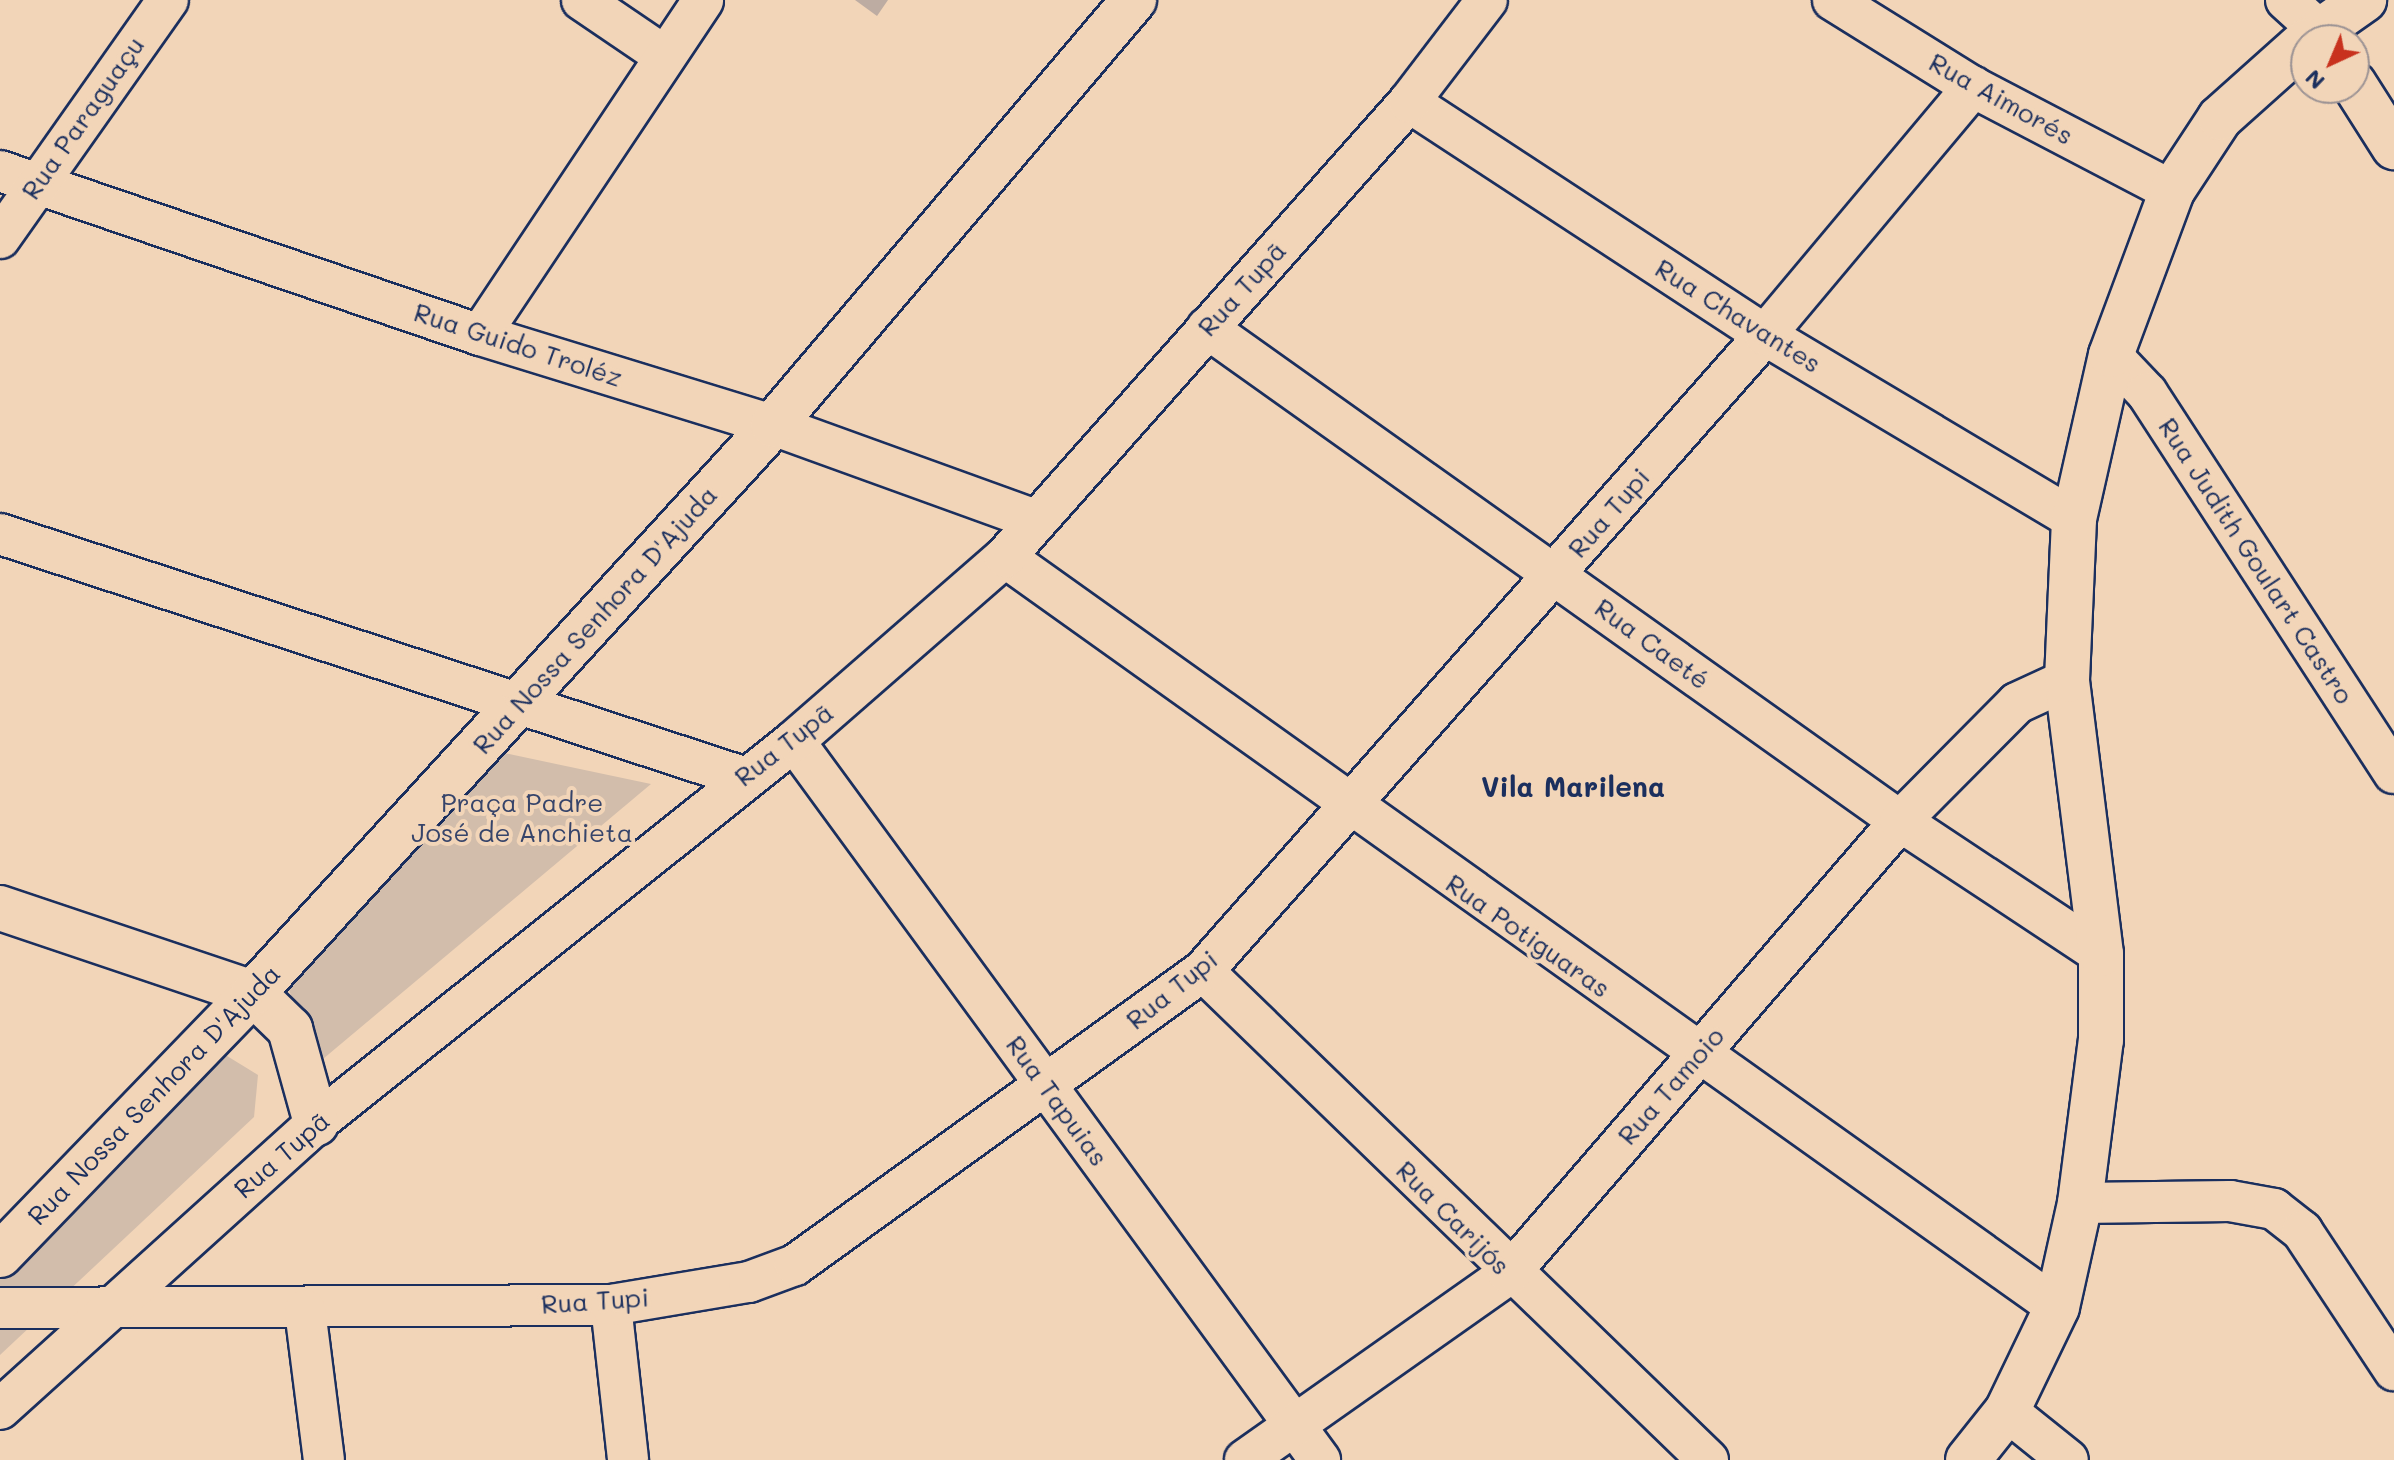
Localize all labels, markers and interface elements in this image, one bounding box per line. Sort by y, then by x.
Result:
north arrow [2290,24,2370,104]
street label: Rua Paraguaçu [15,31,151,205]
street label: Rua Aimorés [1924,47,2078,151]
text: N [2298,64,2330,96]
street label: Rua Tupã [1191,235,1293,343]
street label: Rua Chavantes [1649,253,1827,379]
street label: Rua Guido Troléz [410,297,626,393]
street label: Rua Judith Goulart Castro [2152,412,2360,710]
street label: Rua Tupi [1562,462,1656,564]
street label: Rua Nossa Senhora D'Ajuda [466,480,724,760]
street label: Rua Caeté [1589,592,1715,696]
street label: Rua Tupã [729,697,839,793]
district label: Vila Marilena [1481,769,1665,803]
park label: Praça Padre José de Anchieta [411,787,633,848]
street label: Rua Potiguaras [1440,868,1616,1004]
street label: Rua Tupi [1120,944,1224,1036]
street label: Rua Nossa Senhora D'Ajuda [21,958,287,1232]
street label: Rua Tamoio [1611,1021,1731,1151]
street label: Rua Tapuias [999,1030,1115,1172]
street label: Rua Tupã [228,1105,336,1205]
street label: Rua Carijós [1390,1155,1516,1281]
street label: Rua Tupi [540,1282,650,1320]

